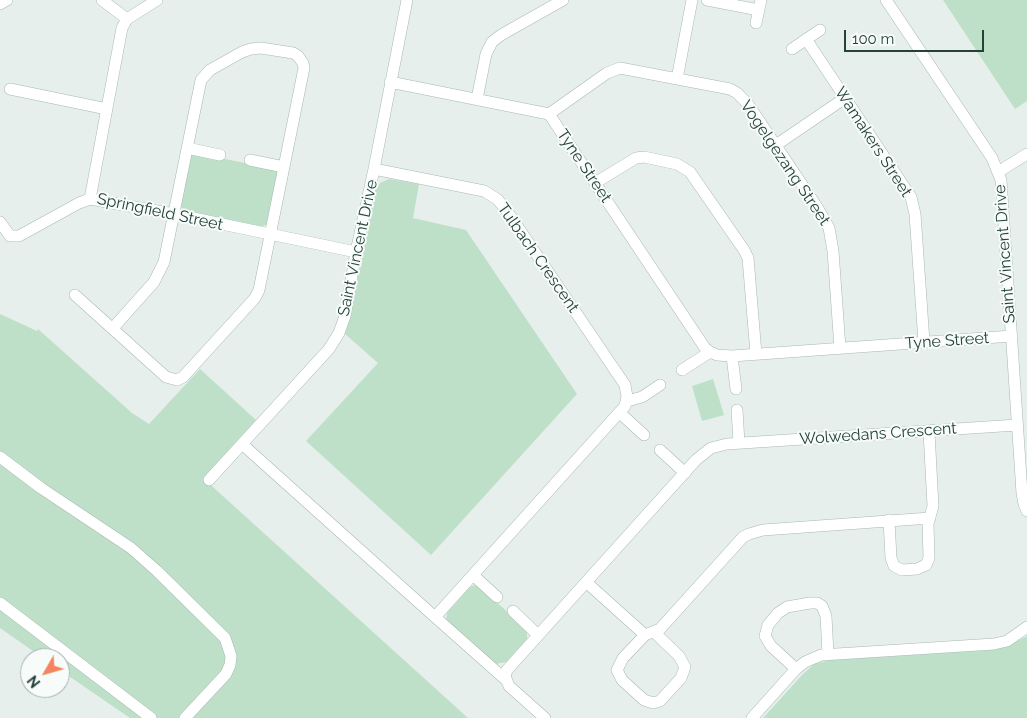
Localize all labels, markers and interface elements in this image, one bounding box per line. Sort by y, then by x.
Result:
scale bar [847,20,987,52]
text: 100 m [852,30,894,48]
street label: Wamakers Street [830,83,916,201]
street label: Vogelgezang Street [736,97,834,229]
street label: Tyne Street [552,126,616,206]
street label: Saint Vincent Drive [334,178,382,318]
street label: Saint Vincent Drive [991,184,1019,324]
street label: Springfield Street [95,189,225,235]
street label: Tulbach Crescent [493,200,583,316]
street label: Tyne Street [904,328,990,354]
street label: Wolwedans Crescent [799,419,957,449]
north arrow [20,648,70,698]
text: N [24,672,44,691]

